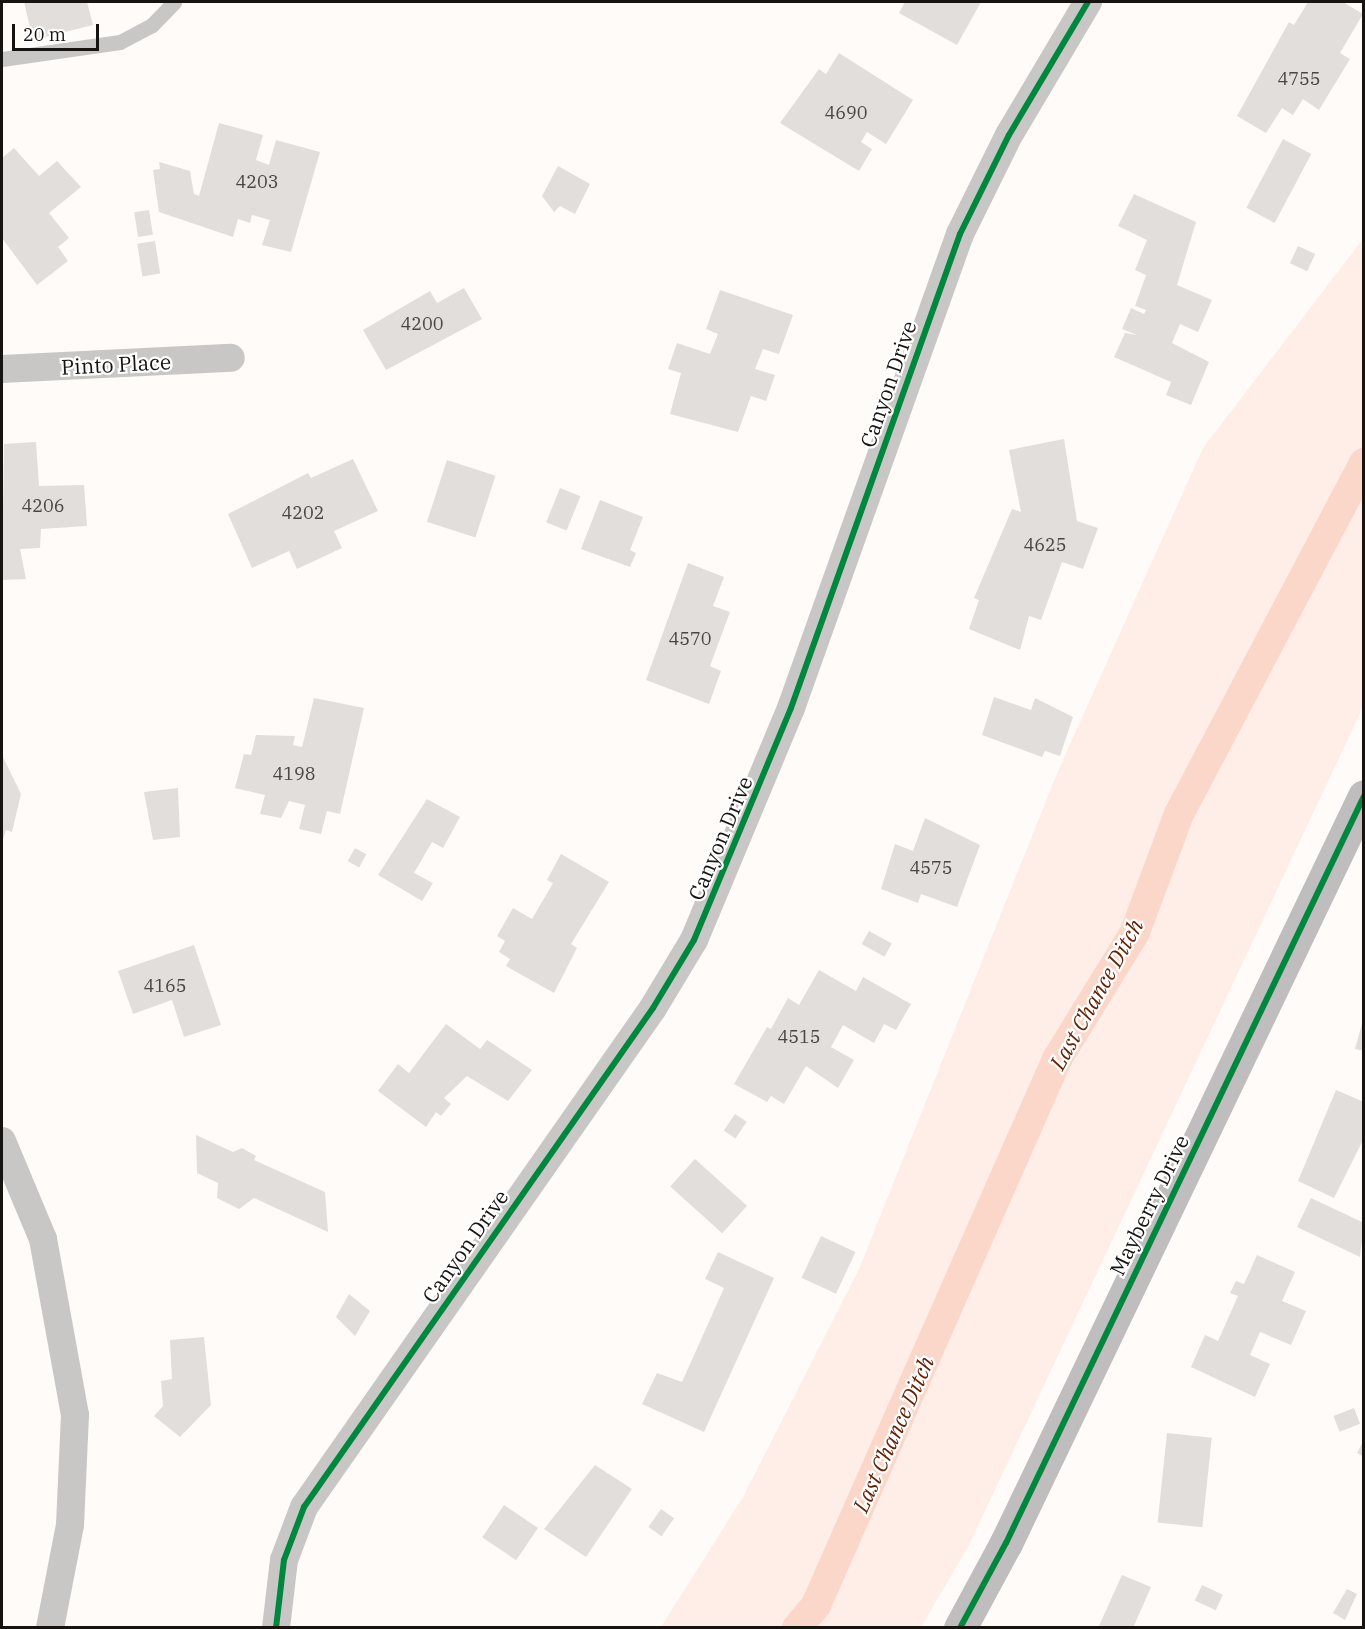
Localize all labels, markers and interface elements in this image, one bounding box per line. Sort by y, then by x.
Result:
scale bar [15,12,102,50]
text: 20 m [23,23,66,46]
house number: 4755 [1277,68,1321,90]
house number: 4690 [824,102,868,124]
house number: 4203 [235,171,279,193]
house number: 4200 [400,313,444,335]
street label: Canyon Drive [855,317,921,451]
street label: Pinto Place [60,349,172,379]
house number: 4206 [21,495,65,517]
house number: 4202 [281,502,325,524]
house number: 4625 [1023,534,1067,556]
house number: 4570 [668,628,712,650]
house number: 4198 [272,763,316,785]
street label: Canyon Drive [683,772,757,904]
house number: 4575 [909,857,953,879]
water label: Last Chance Ditch [1044,914,1148,1074]
house number: 4165 [143,975,187,997]
house number: 4515 [777,1026,821,1048]
street label: Mayberry Drive [1104,1131,1194,1279]
street label: Canyon Drive [417,1185,513,1307]
water label: Last Chance Ditch [847,1352,939,1516]

